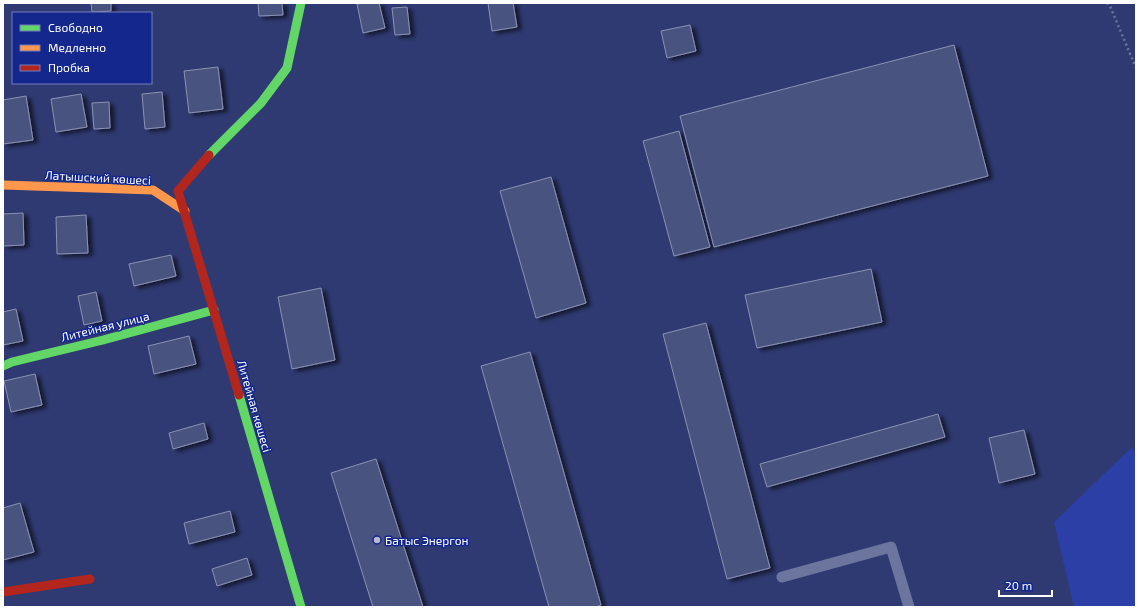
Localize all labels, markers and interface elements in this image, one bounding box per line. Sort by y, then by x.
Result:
legend [12,12,152,84]
text: Свободно [48,20,103,34]
text: Медленно [48,40,106,54]
text: Пробка [48,60,90,74]
street label: Латышский көшесі [45,167,151,187]
street label: Литейная улица [59,308,151,345]
street label: Литейная көшесі [235,358,275,454]
place label: Батыс Энергон [385,533,469,547]
marker: Батыс Энергон [372,535,382,545]
scale bar [999,572,1052,598]
text: 20 m [1005,578,1032,592]

